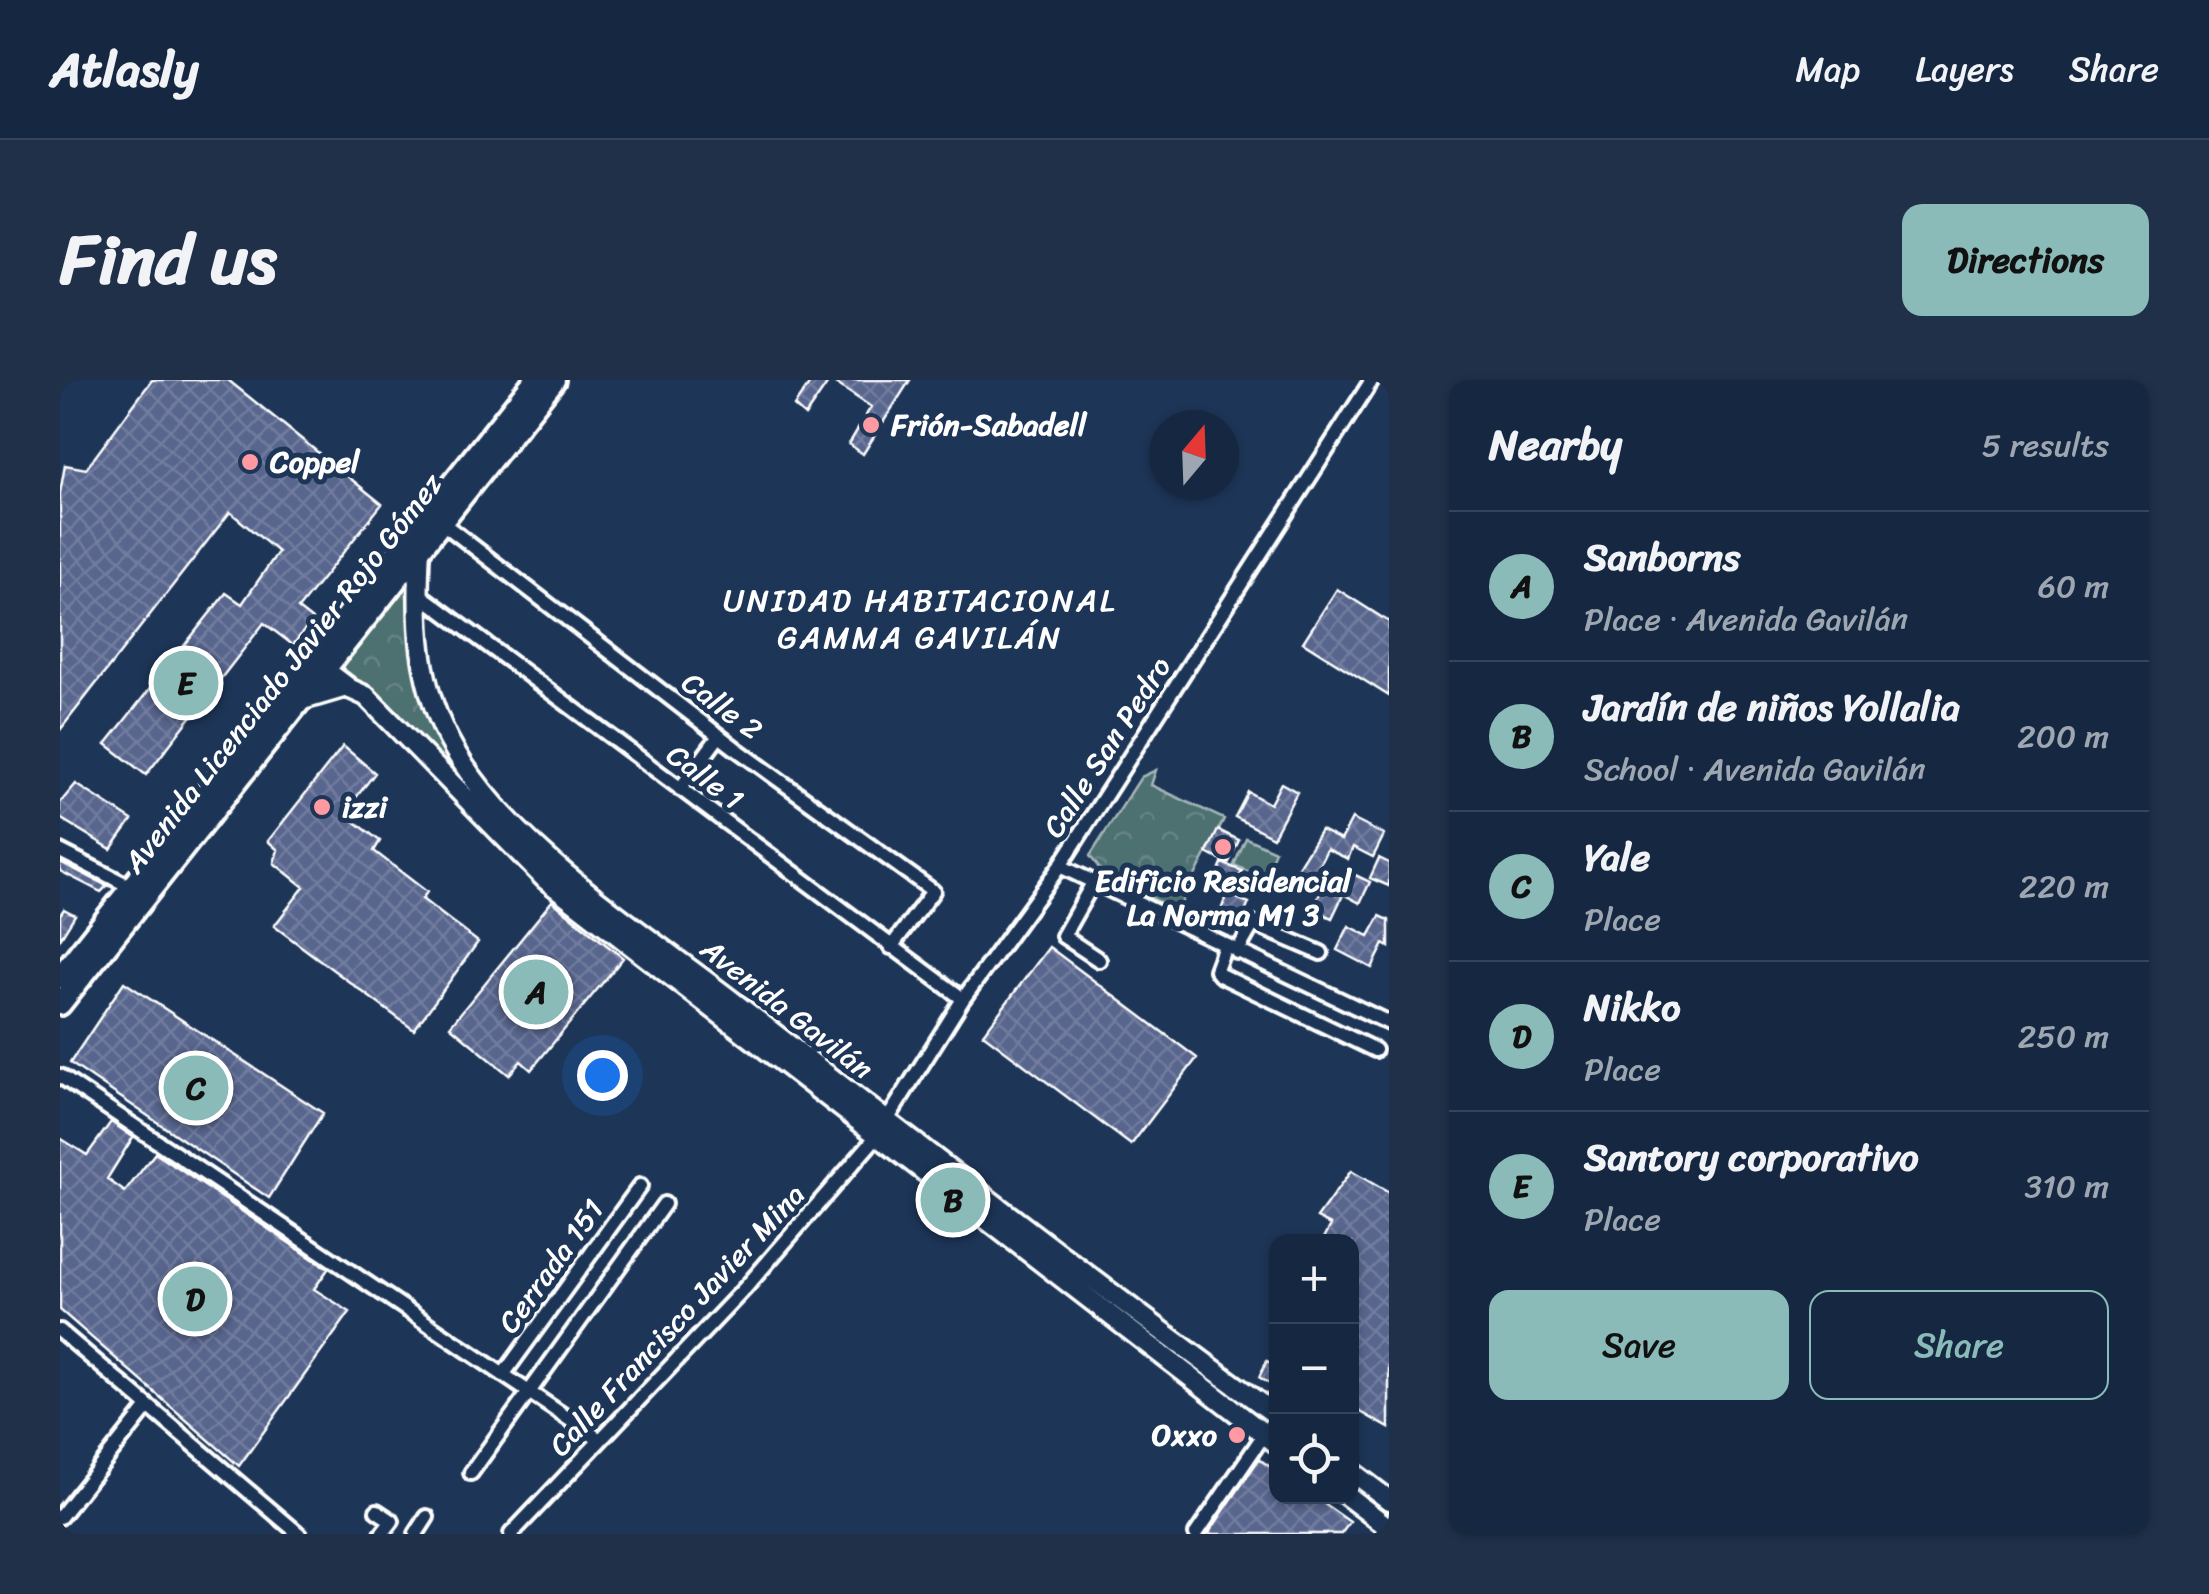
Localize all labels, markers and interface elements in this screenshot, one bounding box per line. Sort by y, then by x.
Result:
text: Atlasly [50,27,199,112]
text: Map [1796,38,1860,100]
text: Layers [1915,38,2014,100]
text: Share [2069,38,2159,100]
text: Find us [60,198,277,322]
button: Directions [1902,204,2149,316]
place label: Frión-Sabadell [890,398,1088,452]
text: Nearby [1489,408,1622,482]
north arrow [1149,410,1239,500]
marker: Frión-Sabadell [860,414,882,436]
text: 5 results [1982,417,2109,474]
place label: Coppel [269,435,361,489]
marker: Coppel [239,451,261,473]
street label: Avenida Licenciado Javier Rojo Gómez [108,460,458,886]
text: Sanborns [1584,524,1741,591]
text: A [1511,558,1532,615]
text: 60 m [2038,558,2109,615]
district label: UNIDAD HABITACIONAL GAMMA GAVILÁN [723,572,1117,666]
text: Place · Avenida Gavilán [1584,591,1908,648]
street label: Calle San Pedro [1028,645,1186,849]
pin: E [154,646,218,720]
street label: Calle 2 [669,657,775,755]
text: Jardín de niños Yollalia [1584,674,1960,741]
text: B [1511,708,1532,765]
text: 200 m [2017,708,2109,765]
street label: Calle 1 [654,729,756,825]
text: School · Avenida Gavilán [1584,741,1926,798]
place label: izzi [342,780,389,834]
marker: izzi [311,796,333,818]
text: Yale [1584,824,1650,891]
marker: Edificio Residencial La Norma M1 3 [1212,836,1234,858]
place label: Edificio Residencial La Norma M1 3 [1095,854,1353,942]
text: C [1512,858,1531,915]
text: 220 m [2019,858,2109,915]
text: Place [1584,891,1661,948]
street label: Avenida Gavilán [688,923,886,1094]
pin: A [504,954,568,1030]
text: Nikko [1584,974,1680,1041]
text: D [1512,1008,1531,1065]
text: 250 m [2018,1008,2109,1065]
text: Place [1584,1041,1661,1098]
pin: C [164,1050,228,1126]
your location [577,1050,628,1101]
text: Santory corporativo [1584,1124,1919,1191]
text: E [1513,1158,1530,1215]
text: 310 m [2025,1158,2109,1215]
pin: B [920,1162,986,1238]
street label: Calle Francisco Javier Mina [535,1171,819,1469]
street label: Cerrada 151 [483,1187,619,1345]
text: Place [1584,1191,1661,1248]
map controls [1269,1234,1359,1504]
button: + [1269,1234,1359,1324]
pin: D [162,1262,228,1336]
button: Save [1489,1290,1789,1400]
button: Share [1809,1290,2109,1400]
button: − [1269,1324,1359,1414]
place label: Oxxo [1152,1408,1218,1462]
button: locate [1269,1414,1359,1504]
marker: Oxxo [1226,1424,1248,1446]

